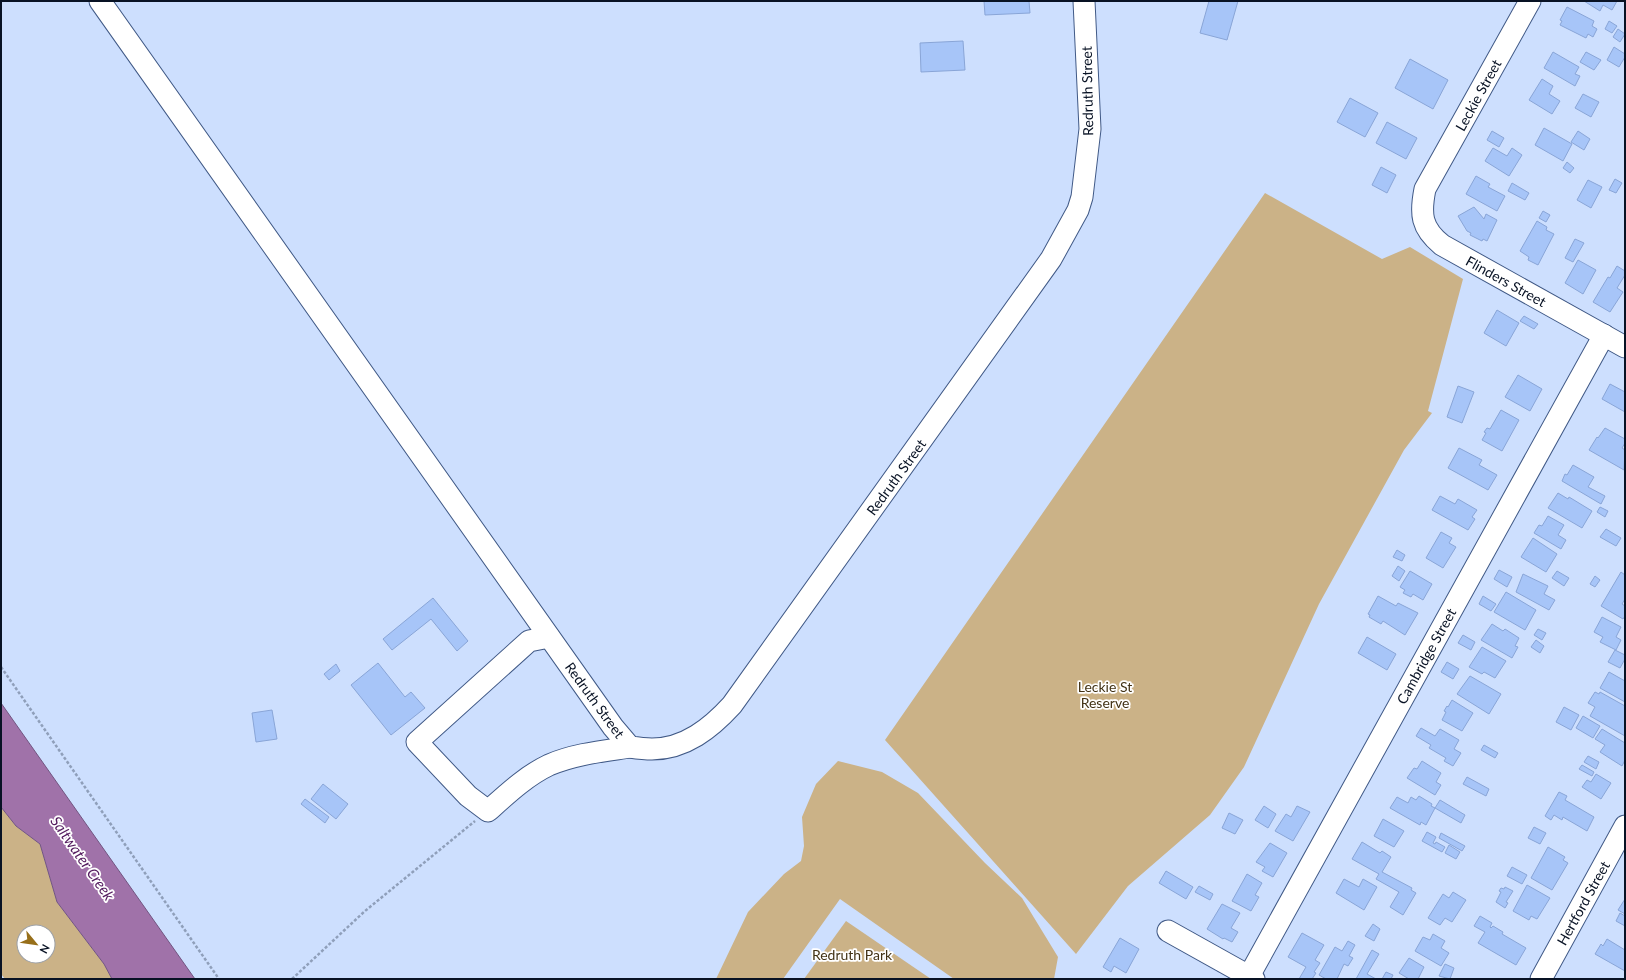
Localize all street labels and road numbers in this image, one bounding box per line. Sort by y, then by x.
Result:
street label: Redruth Street [1078,46,1096,136]
street label: Leckie Street [1451,56,1505,134]
street label: Flinders Street [1463,252,1549,310]
street label: Redruth Street [863,436,929,518]
street label: Cambridge Street [1393,605,1459,707]
street label: Redruth Street [562,659,628,741]
street label: Hertford Street [1553,858,1613,948]

